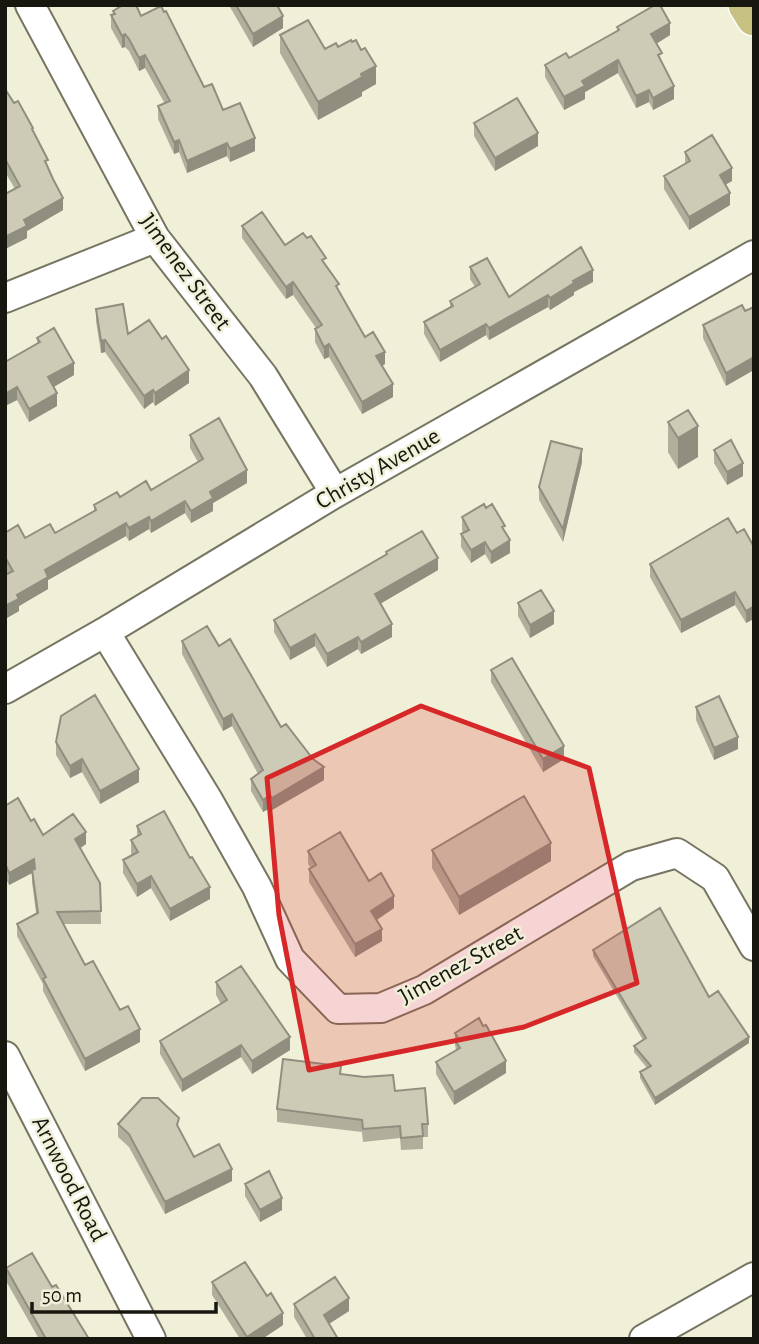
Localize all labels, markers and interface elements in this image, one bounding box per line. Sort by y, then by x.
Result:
street label: Jimenez Street [135,209,235,335]
street label: Christy Avenue [312,424,444,514]
street label: Jimenez Street [395,921,527,1009]
street label: Arnwood Road [27,1113,111,1245]
scale bar [32,1270,215,1314]
text: 50 m [42,1285,82,1306]

